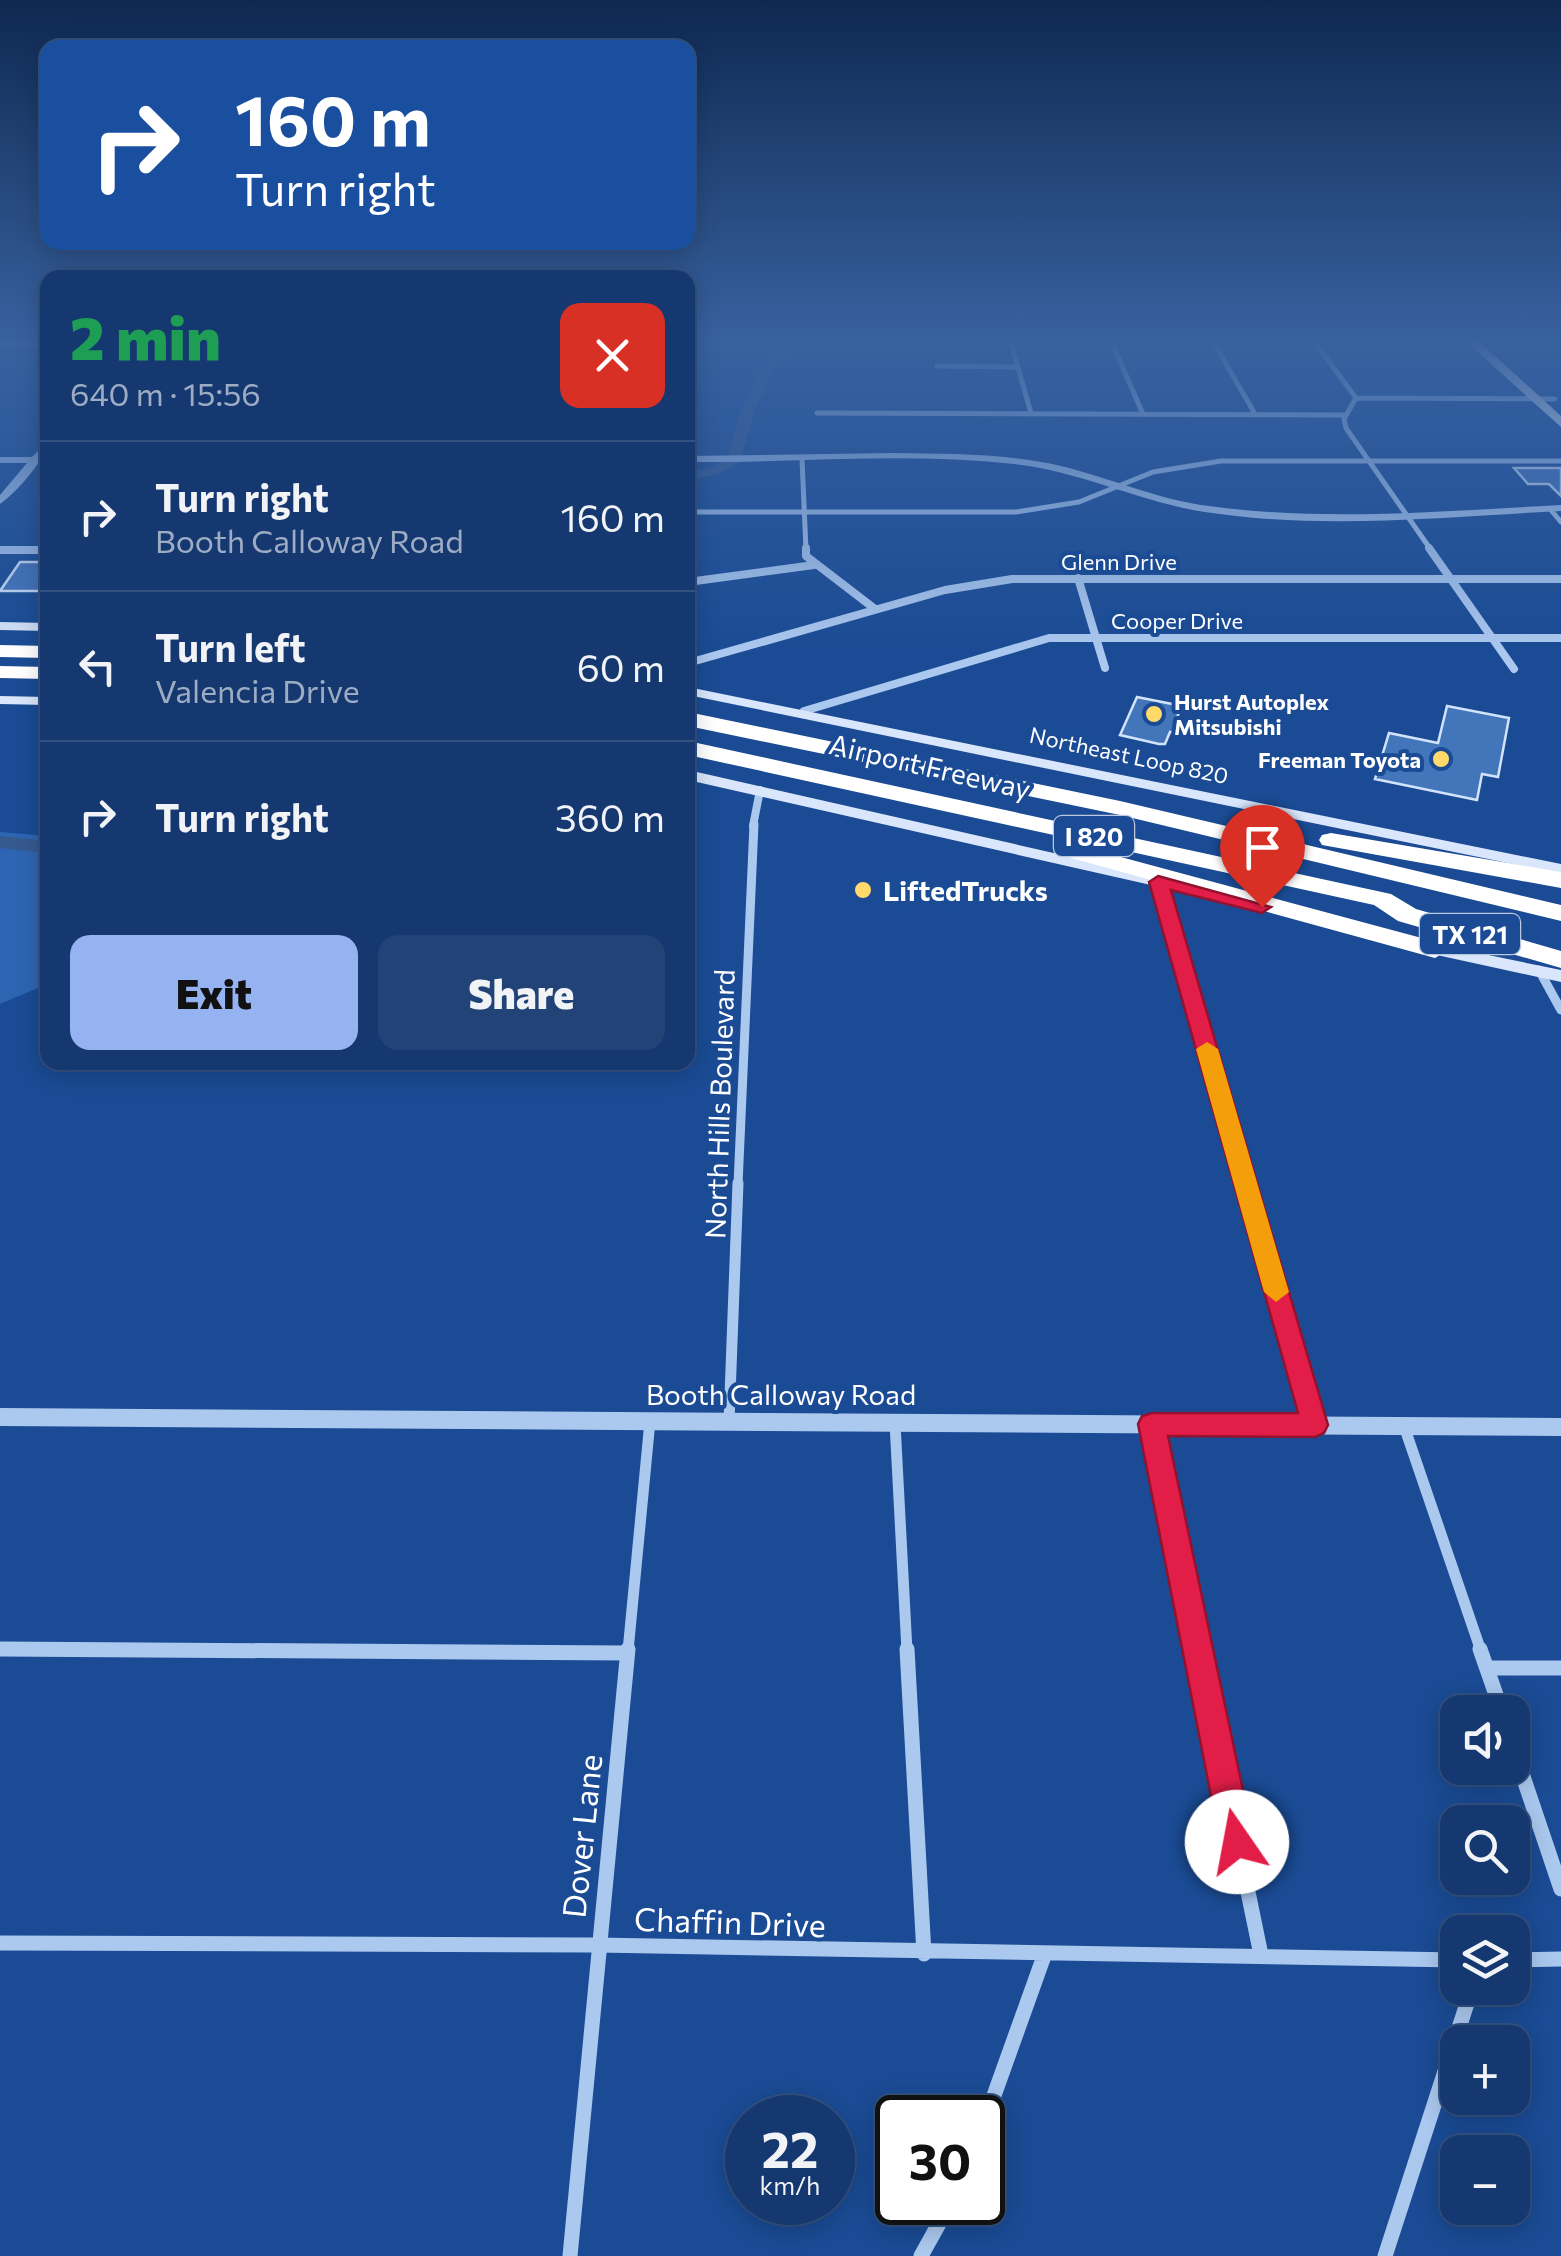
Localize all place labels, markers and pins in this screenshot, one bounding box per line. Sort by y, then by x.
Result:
place label: Hurst Autoplex Mitsubishi [1174,688,1330,740]
marker: Hurst Autoplex Mitsubishi [1143,703,1165,725]
place label: Freeman Toyota [1258,746,1421,773]
marker: Freeman Toyota [1430,748,1452,770]
pin [1220,805,1305,908]
place label: LiftedTrucks [883,873,1048,907]
marker: LiftedTrucks [852,879,874,901]

